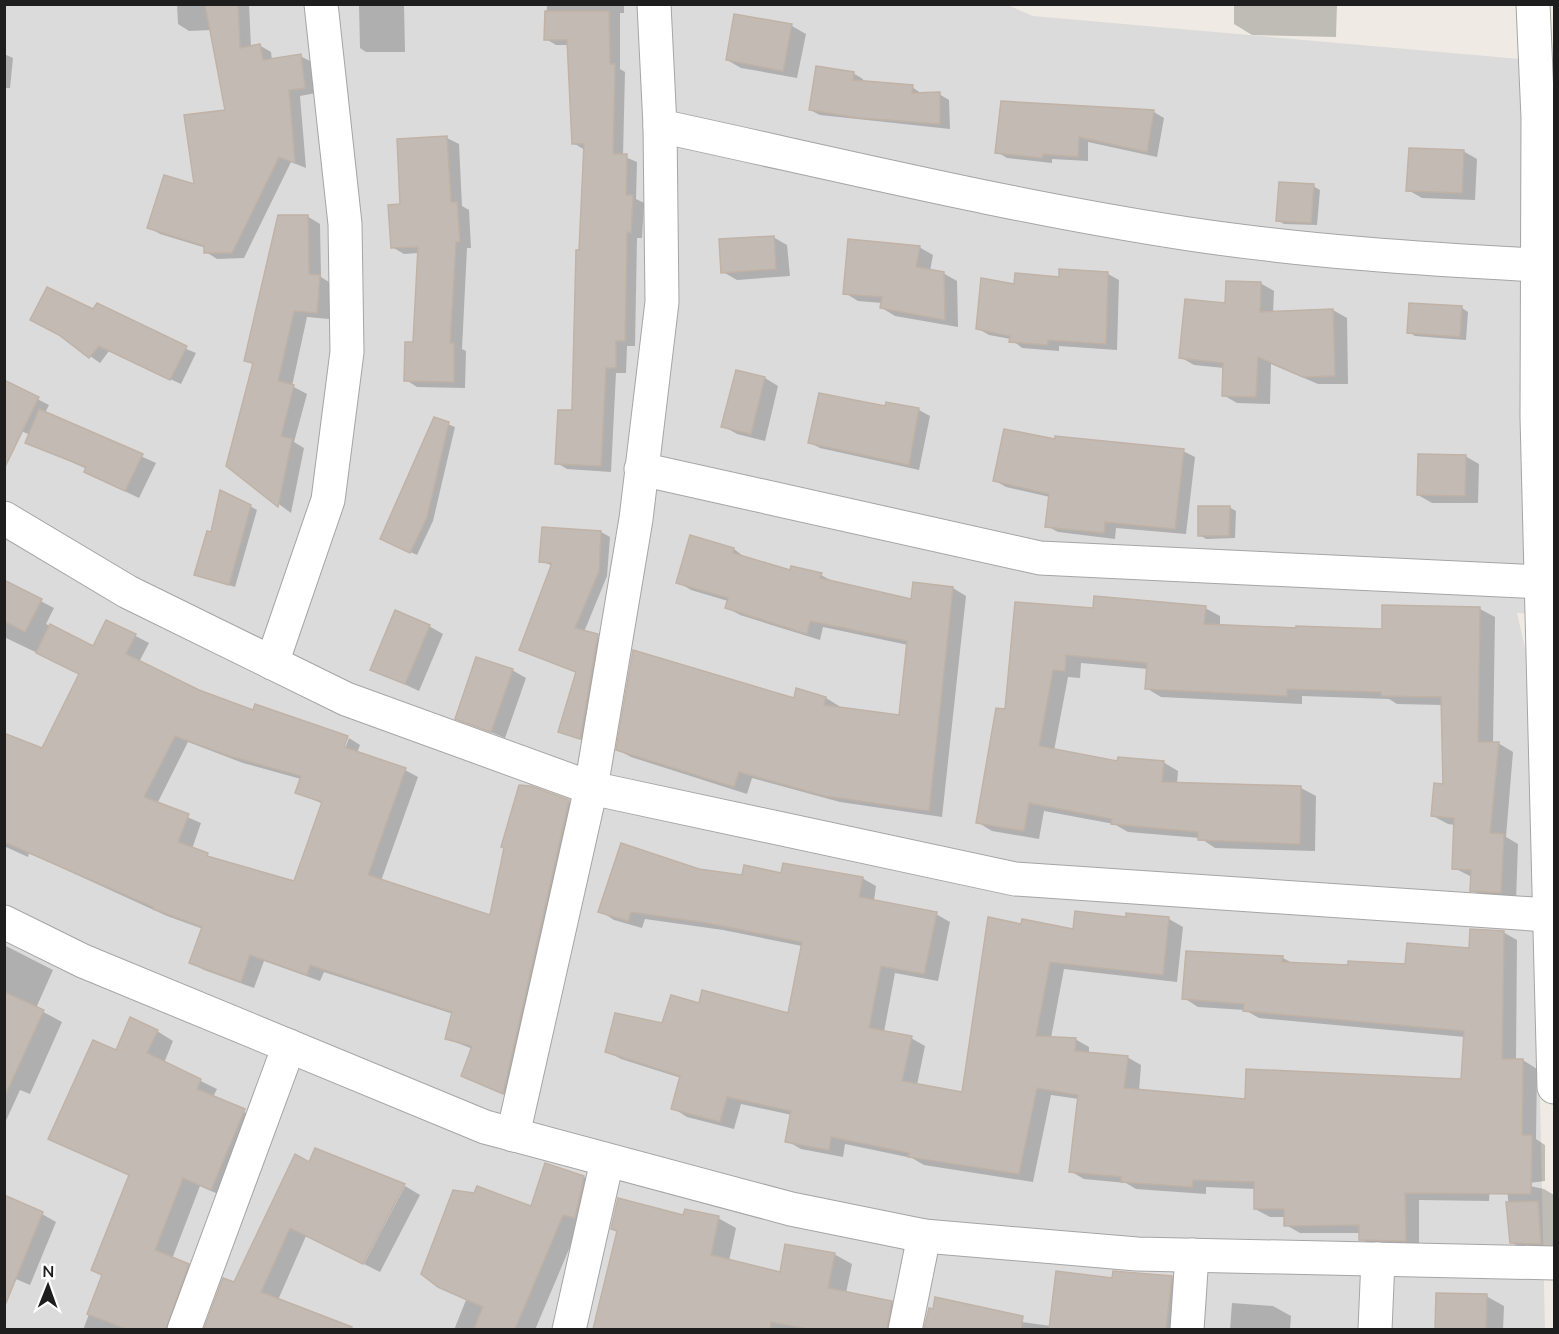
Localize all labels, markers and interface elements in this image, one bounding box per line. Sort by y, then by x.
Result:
north arrow [18,1256,78,1316]
text: N [42,1261,54,1283]

